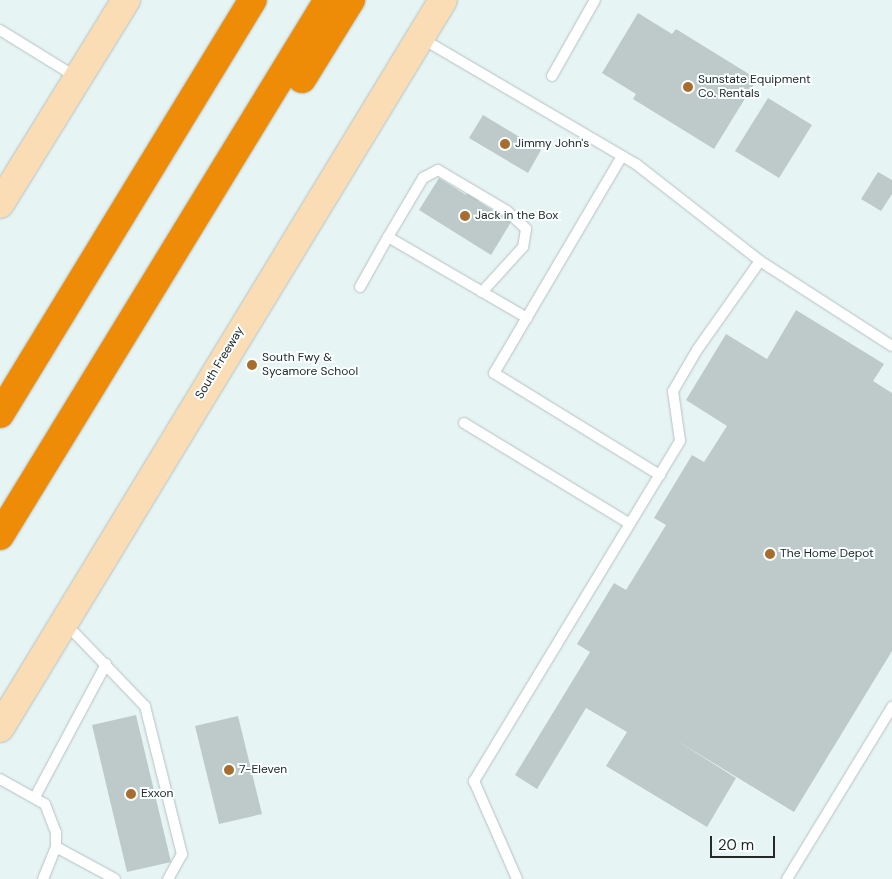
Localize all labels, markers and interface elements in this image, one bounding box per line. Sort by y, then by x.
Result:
place label: Sunstate Equipment Co. Rentals [698,73,811,101]
marker: Sunstate Equipment Co. Rentals [682,81,694,93]
place label: Jimmy John's [515,137,589,151]
marker: Jimmy John's [499,138,511,150]
place label: Jack in the Box [475,209,558,223]
marker: Jack in the Box [459,210,471,222]
street label: South Freeway [193,324,247,402]
place label: South Fwy & Sycamore School [262,351,358,379]
marker: South Fwy & Sycamore School [246,359,258,371]
place label: The Home Depot [780,547,874,561]
marker: The Home Depot [764,548,776,560]
place label: 7-Eleven [239,763,287,777]
marker: 7-Eleven [223,764,235,776]
place label: Exxon [141,787,173,801]
marker: Exxon [125,788,137,800]
scale bar [712,826,777,858]
text: 20 m [718,835,754,855]

